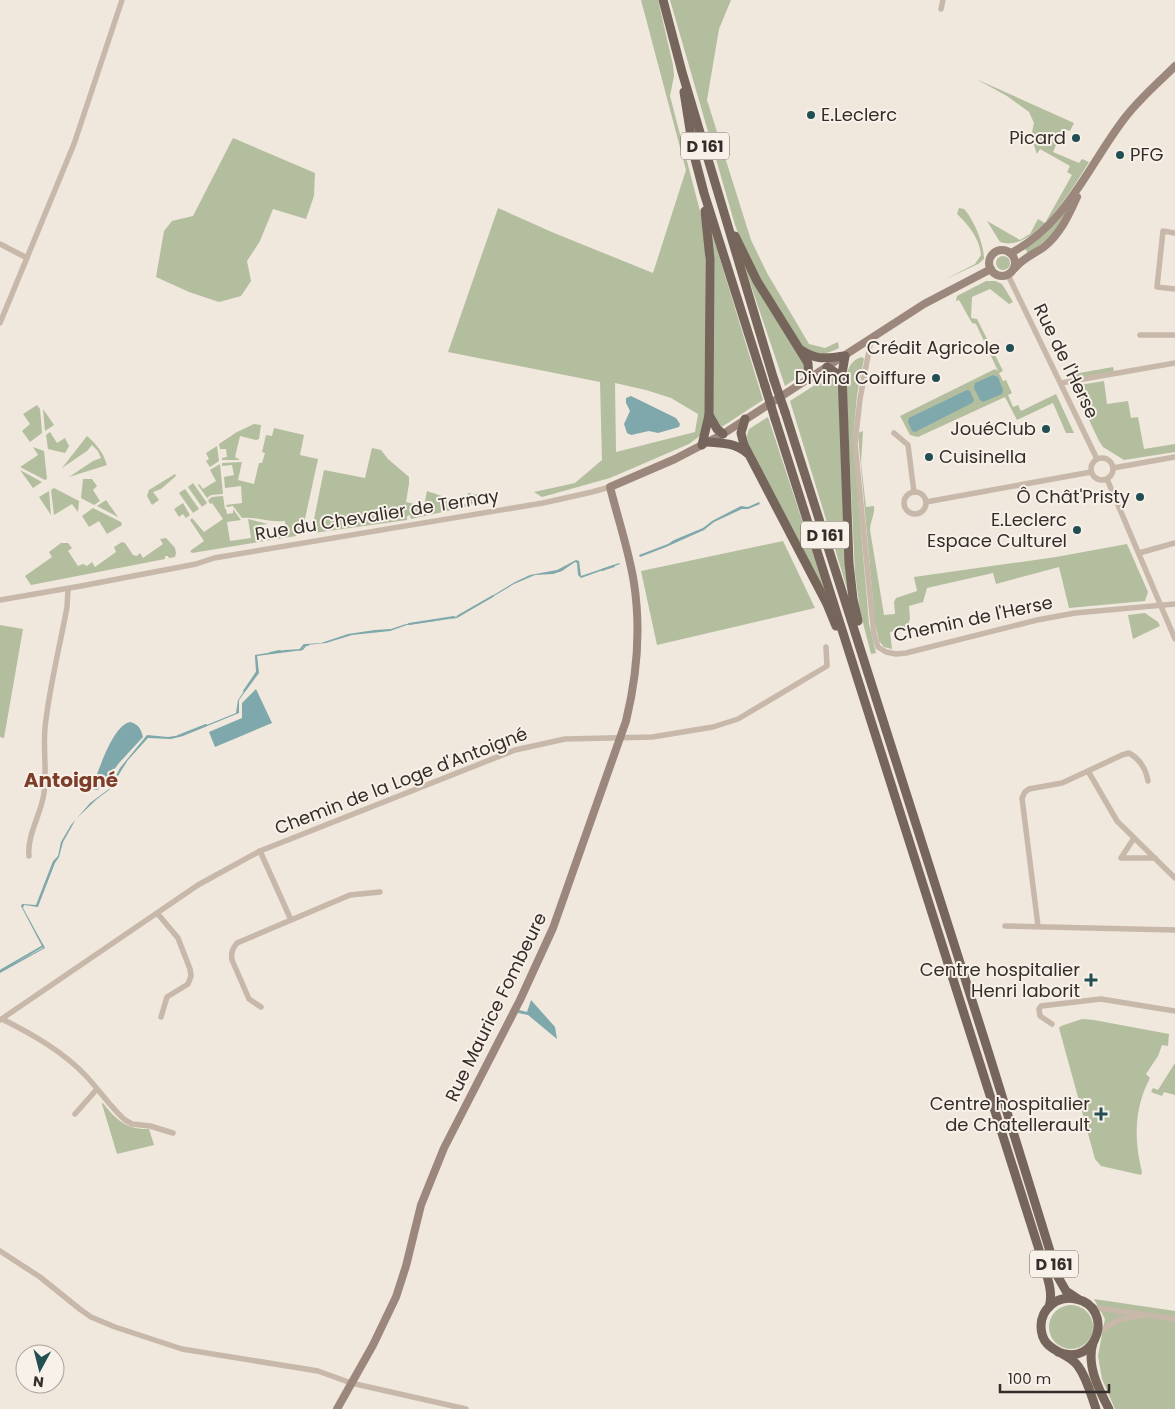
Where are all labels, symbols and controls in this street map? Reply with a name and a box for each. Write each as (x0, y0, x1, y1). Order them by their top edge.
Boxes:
place label: E.Leclerc (821, 102, 897, 127)
marker: E.Leclerc (805, 109, 817, 121)
place label: Picard (1009, 125, 1066, 150)
road number: D 161 (681, 132, 729, 160)
marker: Picard (1070, 132, 1082, 144)
place label: PFG (1130, 142, 1164, 167)
marker: PFG (1114, 149, 1126, 161)
street label: Rue de l'Herse (1028, 299, 1105, 422)
place label: Crédit Agricole (867, 335, 1000, 360)
marker: Crédit Agricole (1004, 342, 1016, 354)
place label: Divina Coiffure (795, 365, 926, 390)
marker: Divina Coiffure (930, 372, 942, 384)
place label: JouéClub (950, 416, 1036, 441)
marker: JouéClub (1040, 423, 1052, 435)
place label: Cuisinella (939, 444, 1026, 469)
marker: Cuisinella (923, 451, 935, 463)
street label: Rue du Chevalier de Ternay (253, 483, 501, 546)
place label: Ô Chât'Pristy (1016, 484, 1130, 509)
marker: Ô Chât'Pristy (1134, 491, 1146, 503)
place label: E.Leclerc Espace Culturel (927, 507, 1067, 553)
road number: D 161 (801, 522, 849, 548)
marker: E.Leclerc Espace Culturel (1071, 524, 1083, 536)
street label: Chemin de l'Herse (891, 589, 1055, 648)
street label: Chemin de la Loge d'Antoigné (271, 721, 531, 840)
district label: Antoigné (24, 766, 118, 794)
street label: Rue Maurice Fombeure (439, 908, 552, 1106)
place label: Centre hospitalier Henri laborit (920, 957, 1080, 1003)
marker: Centre hospitalier Henri laborit (1084, 973, 1098, 987)
place label: Centre hospitalier de Chatellerault (930, 1091, 1090, 1137)
marker: Centre hospitalier de Chatellerault (1094, 1107, 1108, 1121)
road number: D 161 (1030, 1250, 1078, 1278)
north arrow (15, 1344, 65, 1394)
scale bar (1000, 1362, 1109, 1394)
text: 100 m (1008, 1368, 1051, 1389)
text: N (32, 1371, 45, 1392)

